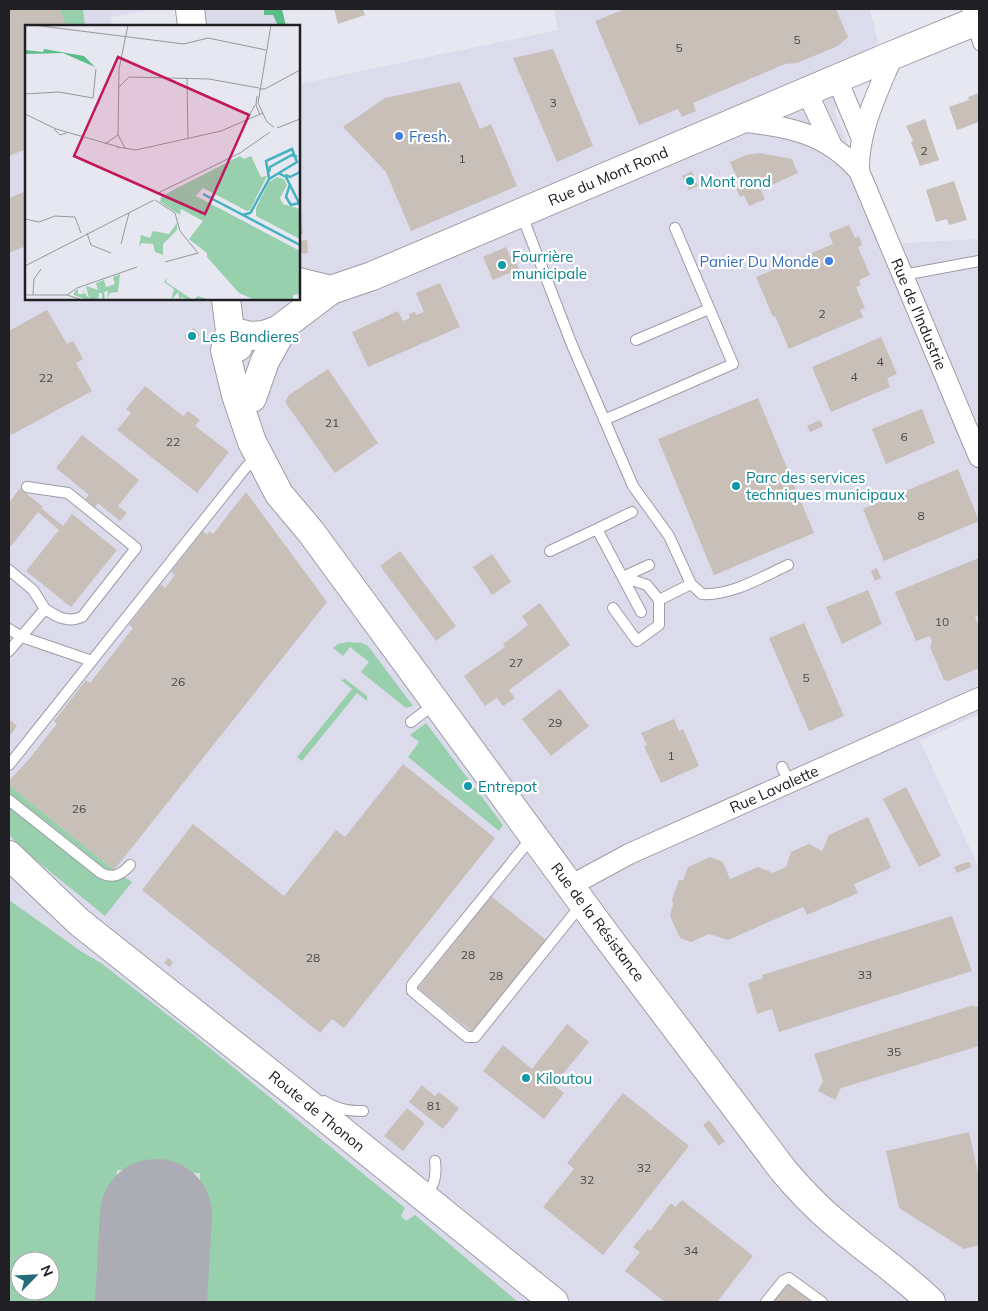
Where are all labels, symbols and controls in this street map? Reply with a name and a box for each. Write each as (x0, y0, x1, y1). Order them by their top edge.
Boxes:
inset map (25, 25, 300, 300)
house number: 5 (793, 32, 801, 47)
house number: 5 (675, 40, 683, 55)
house number: 3 (549, 95, 557, 110)
place label: Fresh. (409, 127, 450, 146)
marker: Fresh. (393, 130, 405, 142)
street label: Rue du Mont Rond (545, 142, 671, 210)
house number: 2 (920, 143, 928, 158)
house number: 1 (458, 151, 466, 166)
place label: Mont rond (700, 172, 771, 191)
marker: Mont rond (684, 175, 696, 187)
place label: Fourrière municipale (512, 247, 587, 283)
place label: Panier Du Monde (700, 252, 819, 271)
marker: Panier Du Monde (823, 255, 835, 267)
street label: Rue de l'Industrie (887, 255, 951, 373)
marker: Fourrière municipale (496, 259, 508, 271)
house number: 2 (818, 306, 826, 321)
place label: Les Bandieres (202, 327, 299, 346)
marker: Les Bandieres (186, 330, 198, 342)
house number: 4 (876, 354, 884, 369)
house number: 4 (850, 369, 858, 384)
house number: 22 (39, 370, 53, 385)
house number: 21 (325, 415, 339, 430)
house number: 6 (900, 429, 908, 444)
house number: 22 (166, 434, 180, 449)
place label: Parc des services techniques municipaux (746, 468, 905, 504)
marker: Parc des services techniques municipaux (730, 480, 742, 492)
house number: 8 (917, 508, 925, 523)
house number: 10 (935, 614, 949, 629)
house number: 27 (509, 655, 523, 670)
house number: 5 (802, 670, 810, 685)
house number: 26 (171, 674, 185, 689)
house number: 29 (548, 715, 562, 730)
house number: 1 (667, 748, 675, 763)
street label: Rue Lavalette (727, 761, 821, 817)
place label: Entrepot (478, 777, 537, 796)
marker: Entrepot (462, 780, 474, 792)
house number: 26 (72, 801, 86, 816)
street label: Rue de la Résistance (547, 859, 649, 985)
house number: 28 (461, 947, 475, 962)
house number: 28 (306, 950, 320, 965)
house number: 33 (858, 967, 872, 982)
house number: 28 (489, 968, 503, 983)
house number: 35 (887, 1044, 901, 1059)
street label: Route de Thonon (265, 1066, 369, 1156)
place label: Kiloutou (536, 1069, 592, 1088)
marker: Kiloutou (520, 1072, 532, 1084)
house number: 81 (427, 1098, 441, 1113)
house number: 32 (637, 1160, 651, 1175)
house number: 32 (580, 1172, 594, 1187)
house number: 34 (684, 1243, 698, 1258)
north arrow (10, 1251, 60, 1301)
text: N (37, 1262, 57, 1279)

